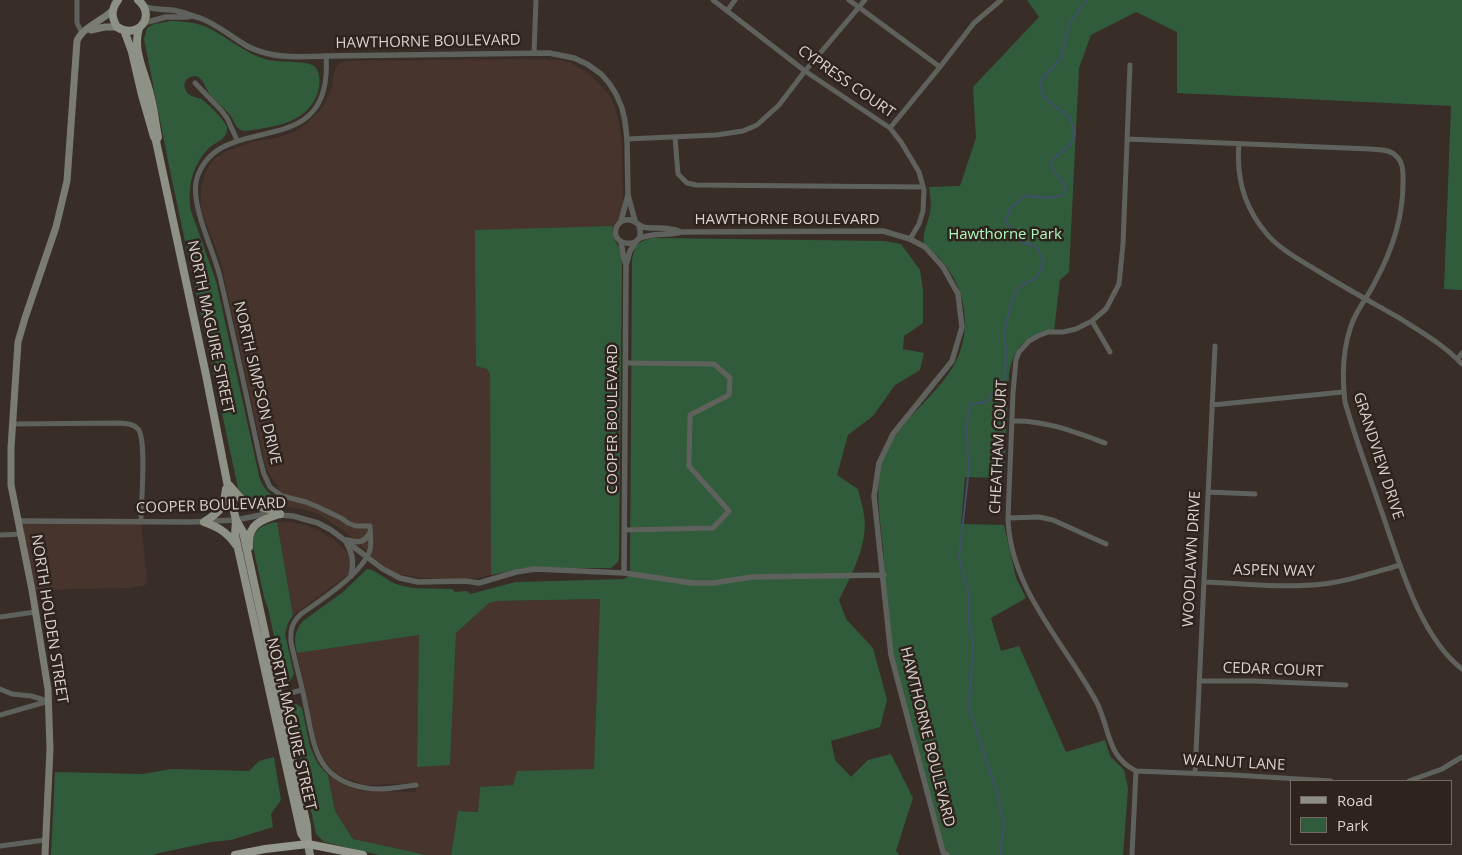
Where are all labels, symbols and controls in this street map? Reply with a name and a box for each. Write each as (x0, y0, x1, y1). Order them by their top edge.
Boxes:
street label: HAWTHORNE BOULEVARD (335, 31, 521, 53)
street label: CYPRESS COURT (794, 42, 898, 122)
street label: HAWTHORNE BOULEVARD (694, 211, 880, 229)
park label: Hawthorne Park (948, 226, 1062, 244)
street label: NORTH MAGUIRE STREET (183, 239, 237, 415)
street label: NORTH SIMPSON DRIVE (229, 300, 285, 466)
street label: COOPER BOULEVARD (604, 344, 622, 494)
street label: CHEATHAM COURT (987, 380, 1011, 514)
street label: GRANDVIEW DRIVE (1349, 390, 1407, 522)
street label: WOODLAWN DRIVE (1179, 491, 1205, 627)
street label: COOPER BOULEVARD (136, 494, 286, 518)
street label: NORTH HOLDEN STREET (27, 533, 71, 705)
street label: ASPEN WAY (1233, 561, 1315, 581)
street label: NORTH MAGUIRE STREET (262, 636, 320, 812)
street label: HAWTHORNE BOULEVARD (896, 645, 958, 829)
street label: CEDAR COURT (1222, 659, 1324, 681)
street label: WALNUT LANE (1182, 751, 1286, 775)
legend (1290, 780, 1452, 845)
text: Road (1337, 790, 1373, 810)
text: Park (1337, 815, 1368, 835)

